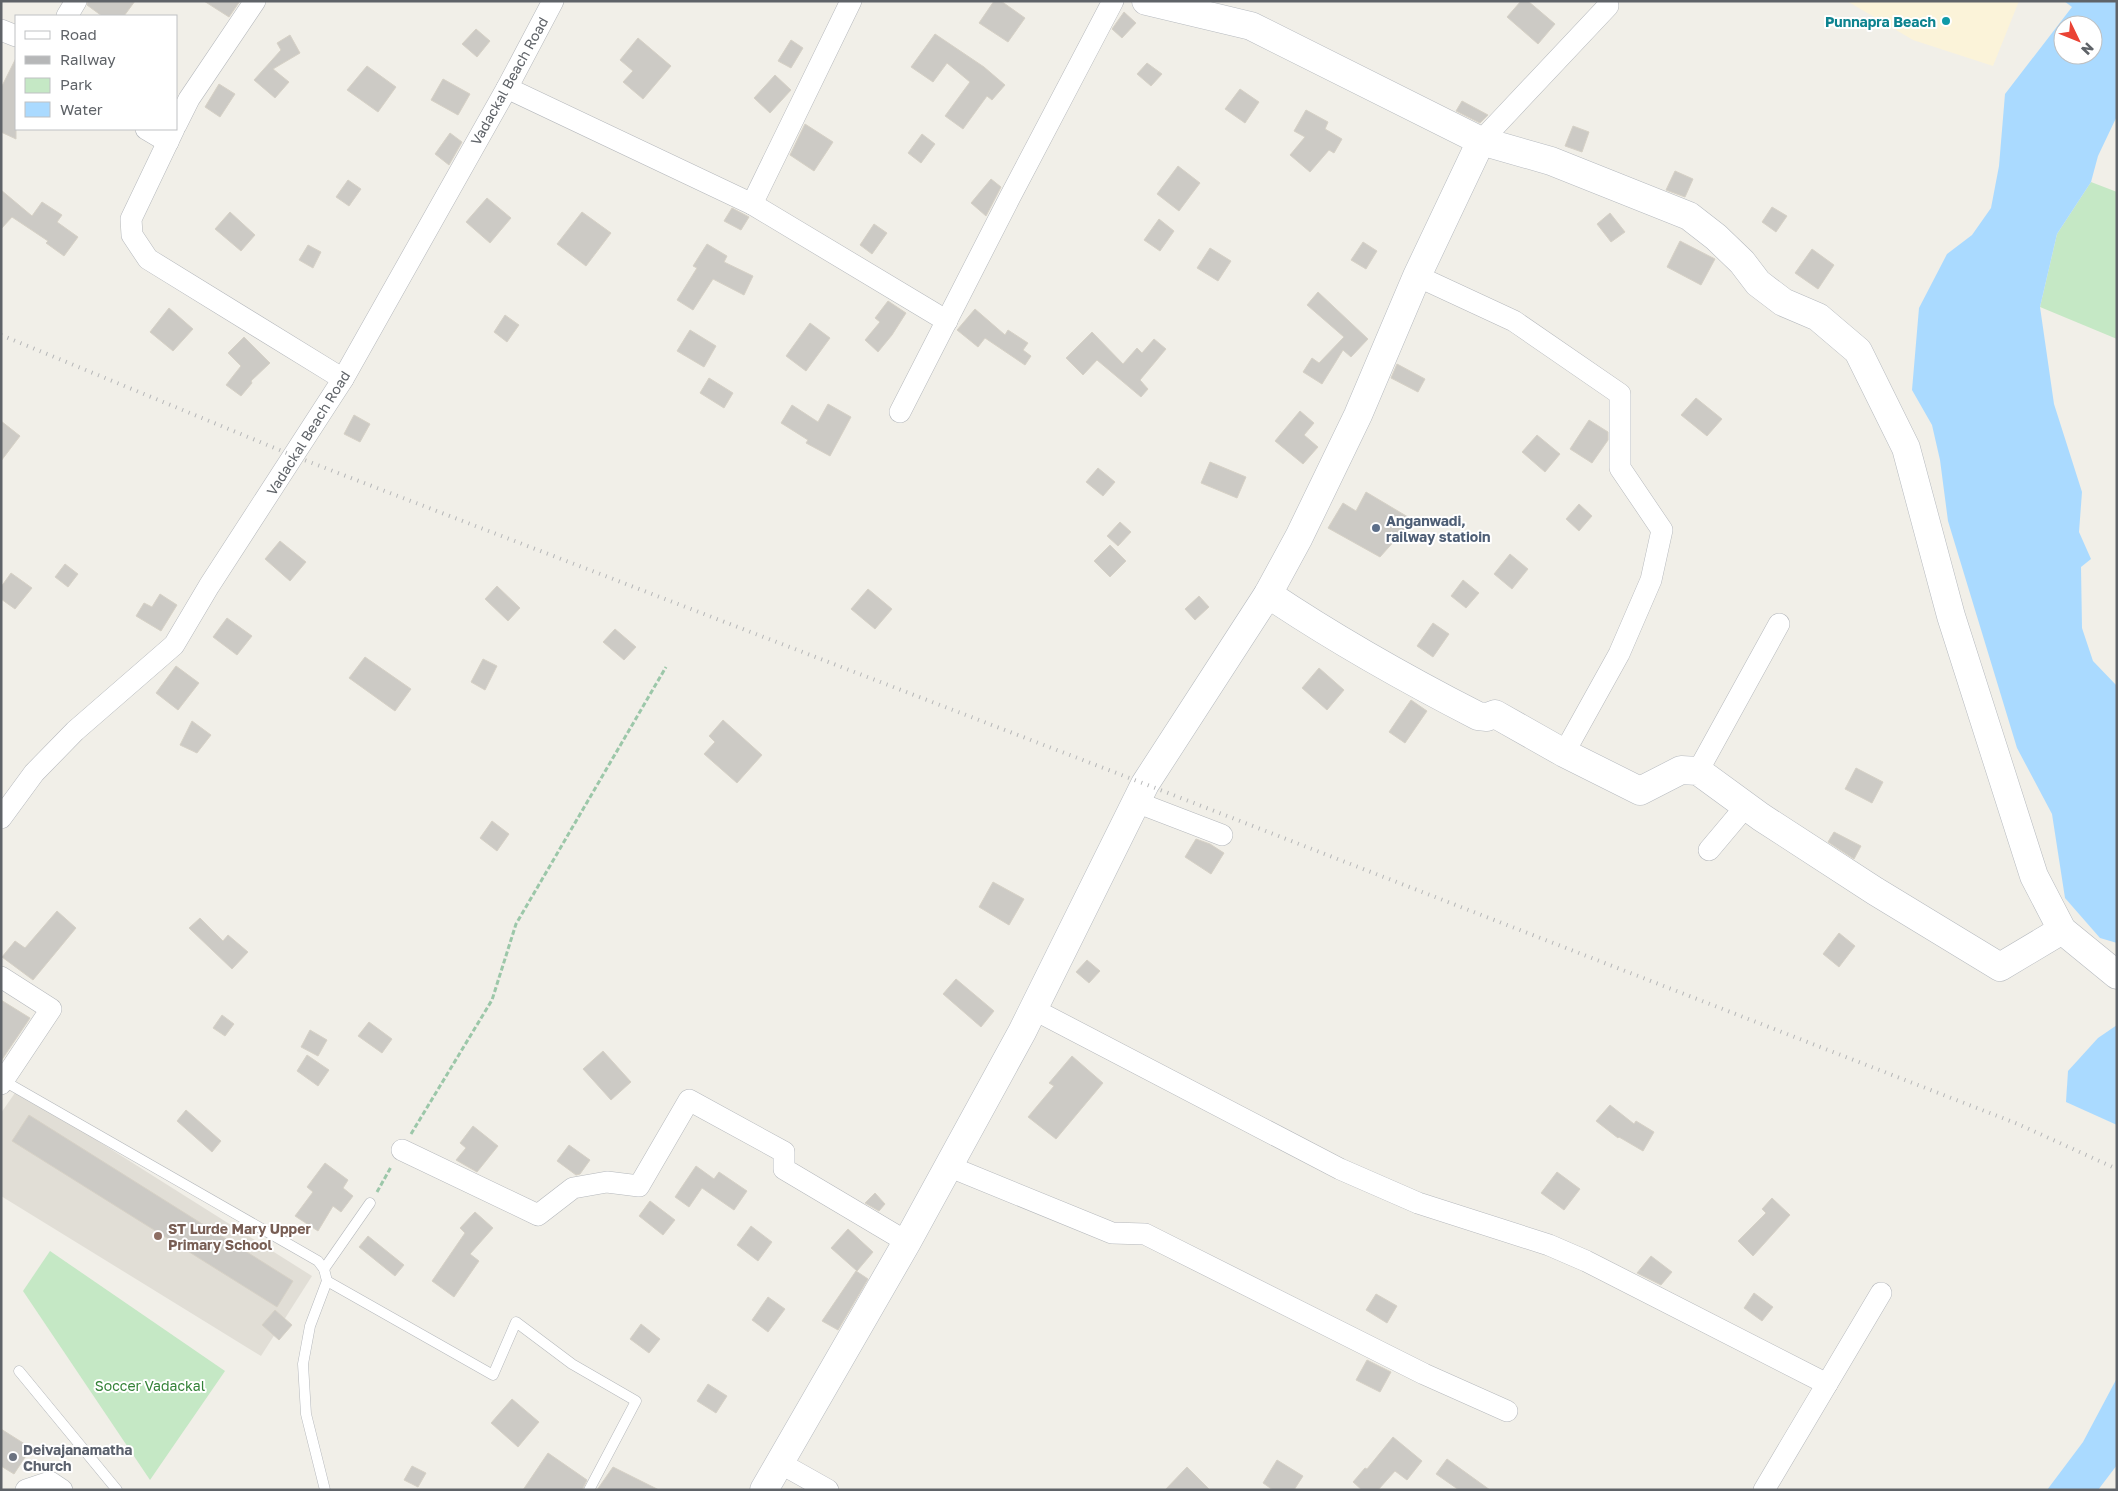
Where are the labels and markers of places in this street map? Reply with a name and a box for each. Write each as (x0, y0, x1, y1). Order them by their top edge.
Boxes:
place label: Punnapra Beach (1825, 13, 1936, 30)
marker: Punnapra Beach (1940, 15, 1952, 27)
place label: Anganwadi, railway statioin (1386, 512, 1490, 545)
marker: Anganwadi, railway statioin (1370, 522, 1382, 534)
place label: ST Lurde Mary Upper Primary School (168, 1220, 311, 1253)
marker: ST Lurde Mary Upper Primary School (152, 1230, 164, 1242)
place label: Deivajanamatha Church (23, 1441, 132, 1474)
marker: Deivajanamatha Church (7, 1451, 19, 1463)

